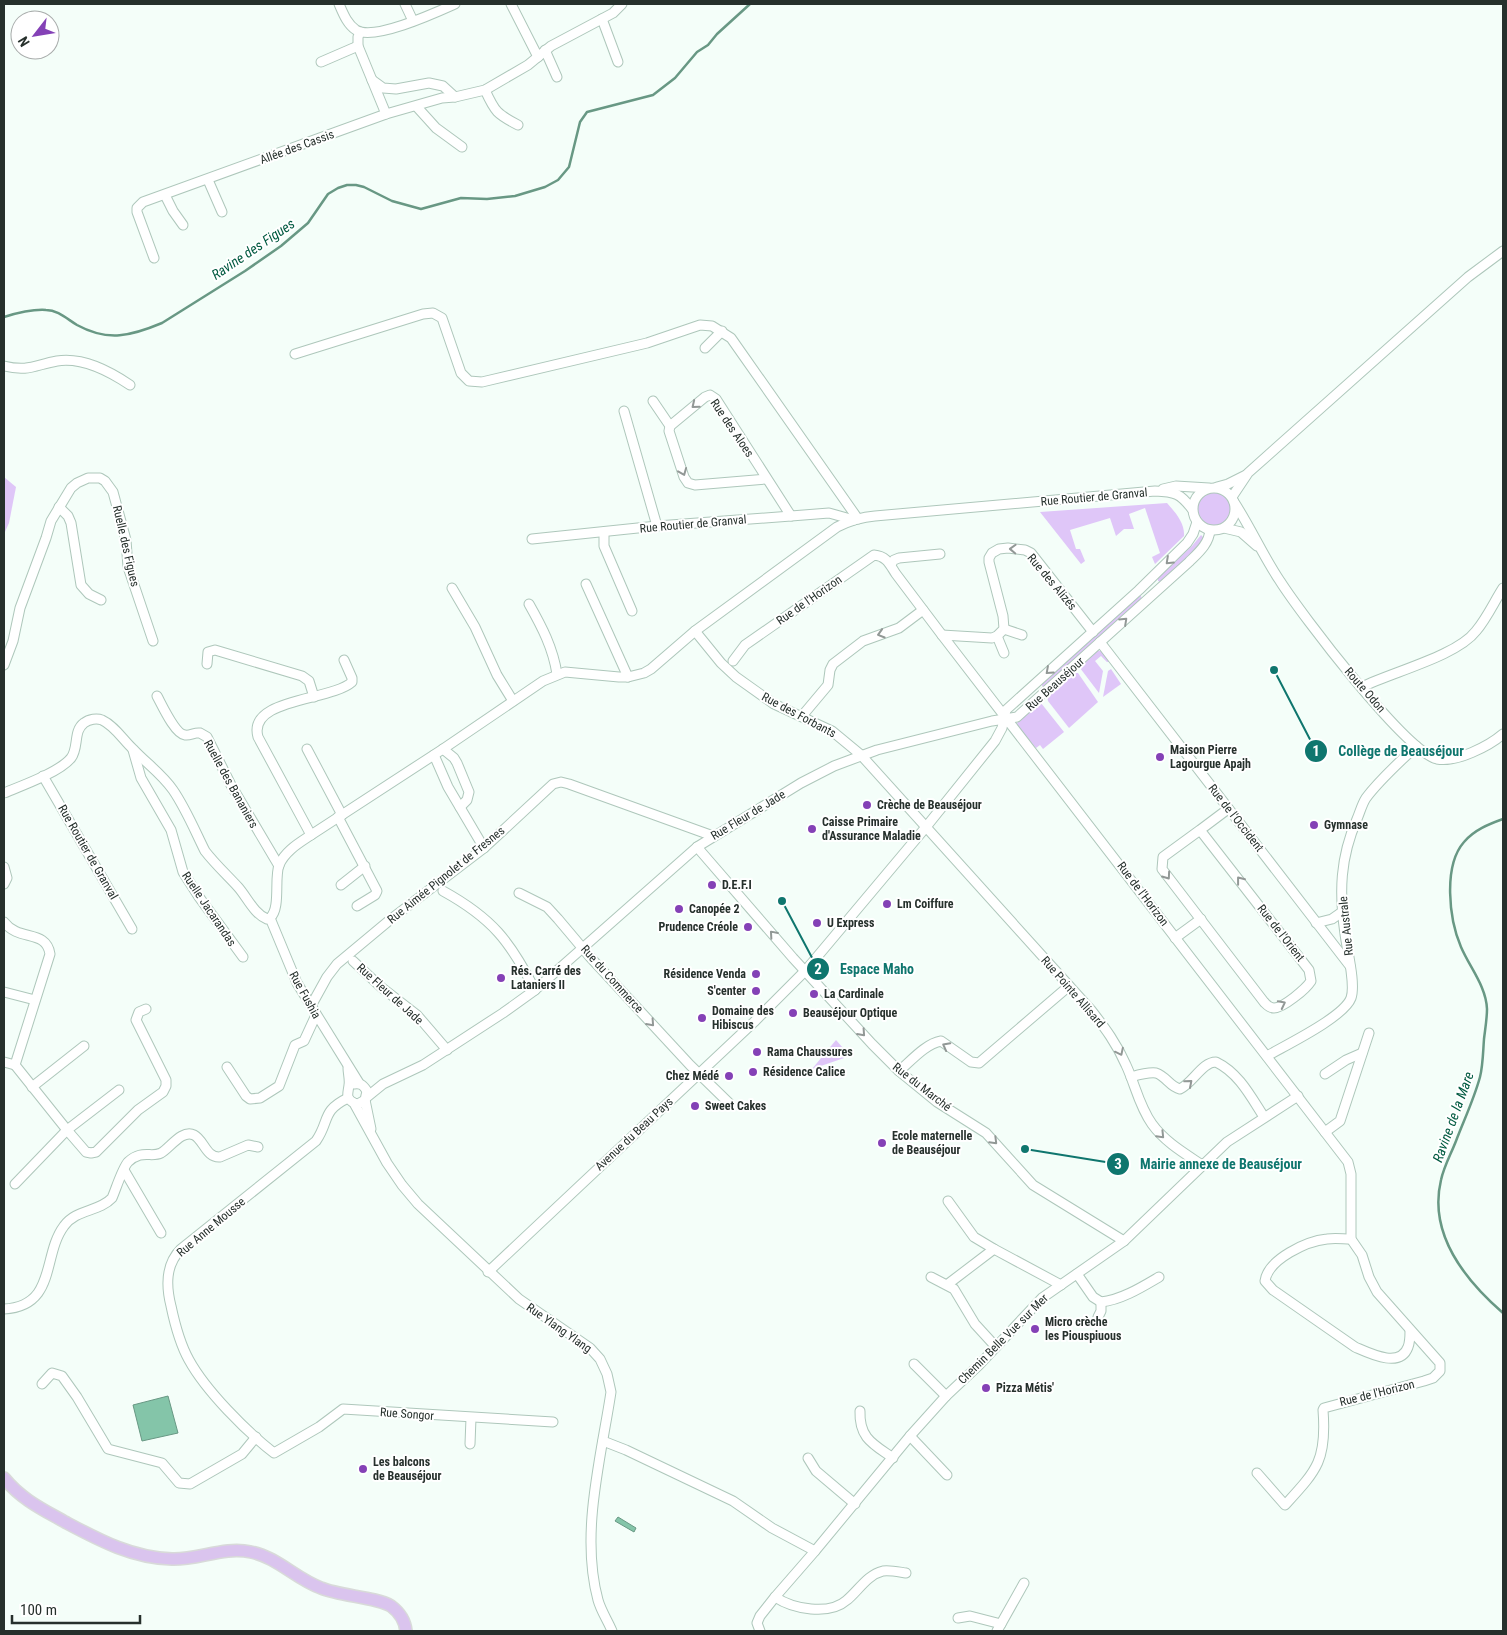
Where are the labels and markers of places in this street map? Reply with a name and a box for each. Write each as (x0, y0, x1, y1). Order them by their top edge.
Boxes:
callout: Collège de Beauséjour (1303, 736, 1474, 765)
place label: Maison Pierre Lagourgue Apajh (1170, 743, 1251, 771)
marker: Maison Pierre Lagourgue Apajh (1154, 751, 1166, 763)
place label: Crèche de Beauséjour (877, 798, 982, 812)
marker: Crèche de Beauséjour (861, 799, 873, 811)
place label: Caisse Primaire d'Assurance Maladie (822, 815, 921, 843)
place label: Gymnase (1324, 818, 1368, 832)
marker: Gymnase (1308, 819, 1320, 831)
marker: Caisse Primaire d'Assurance Maladie (806, 823, 818, 835)
place label: D.E.F.I (722, 878, 752, 892)
marker: D.E.F.I (706, 879, 718, 891)
place label: Lm Coiffure (897, 897, 954, 911)
marker: Lm Coiffure (881, 898, 893, 910)
place label: Canopée 2 (689, 902, 740, 916)
marker: Canopée 2 (673, 903, 685, 915)
place label: U Express (827, 916, 875, 930)
marker: U Express (811, 917, 823, 929)
place label: Prudence Créole (659, 920, 738, 934)
marker: Prudence Créole (742, 921, 754, 933)
callout: Espace Maho (805, 955, 924, 984)
place label: Rés. Carré des Lataniers II (511, 964, 582, 992)
place label: Résidence Venda (664, 967, 746, 981)
marker: Résidence Venda (750, 968, 762, 980)
marker: Rés. Carré des Lataniers II (495, 972, 507, 984)
place label: S'center (707, 984, 746, 998)
marker: S'center (750, 985, 762, 997)
place label: La Cardinale (824, 987, 884, 1001)
marker: La Cardinale (808, 988, 820, 1000)
place label: Domaine des Hibiscus (712, 1004, 774, 1032)
place label: Beauséjour Optique (803, 1006, 898, 1020)
marker: Beauséjour Optique (787, 1007, 799, 1019)
marker: Domaine des Hibiscus (696, 1012, 708, 1024)
place label: Rama Chaussures (767, 1045, 853, 1059)
marker: Rama Chaussures (751, 1046, 763, 1058)
place label: Résidence Calice (763, 1065, 846, 1079)
marker: Résidence Calice (747, 1066, 759, 1078)
place label: Chez Médé (666, 1069, 719, 1083)
marker: Chez Médé (723, 1070, 735, 1082)
place label: Sweet Cakes (705, 1099, 767, 1113)
marker: Sweet Cakes (689, 1100, 701, 1112)
place label: Ecole maternelle de Beauséjour (892, 1129, 972, 1157)
marker: Ecole maternelle de Beauséjour (876, 1137, 888, 1149)
callout: Mairie annexe de Beauséjour (1105, 1149, 1312, 1178)
place label: Micro crèche les Piouspiuous (1045, 1315, 1122, 1343)
marker: Micro crèche les Piouspiuous (1029, 1323, 1041, 1335)
place label: Pizza Métis' (996, 1381, 1054, 1395)
marker: Pizza Métis' (980, 1382, 992, 1394)
place label: Les balcons de Beauséjour (373, 1455, 441, 1483)
marker: Les balcons de Beauséjour (357, 1463, 369, 1475)

